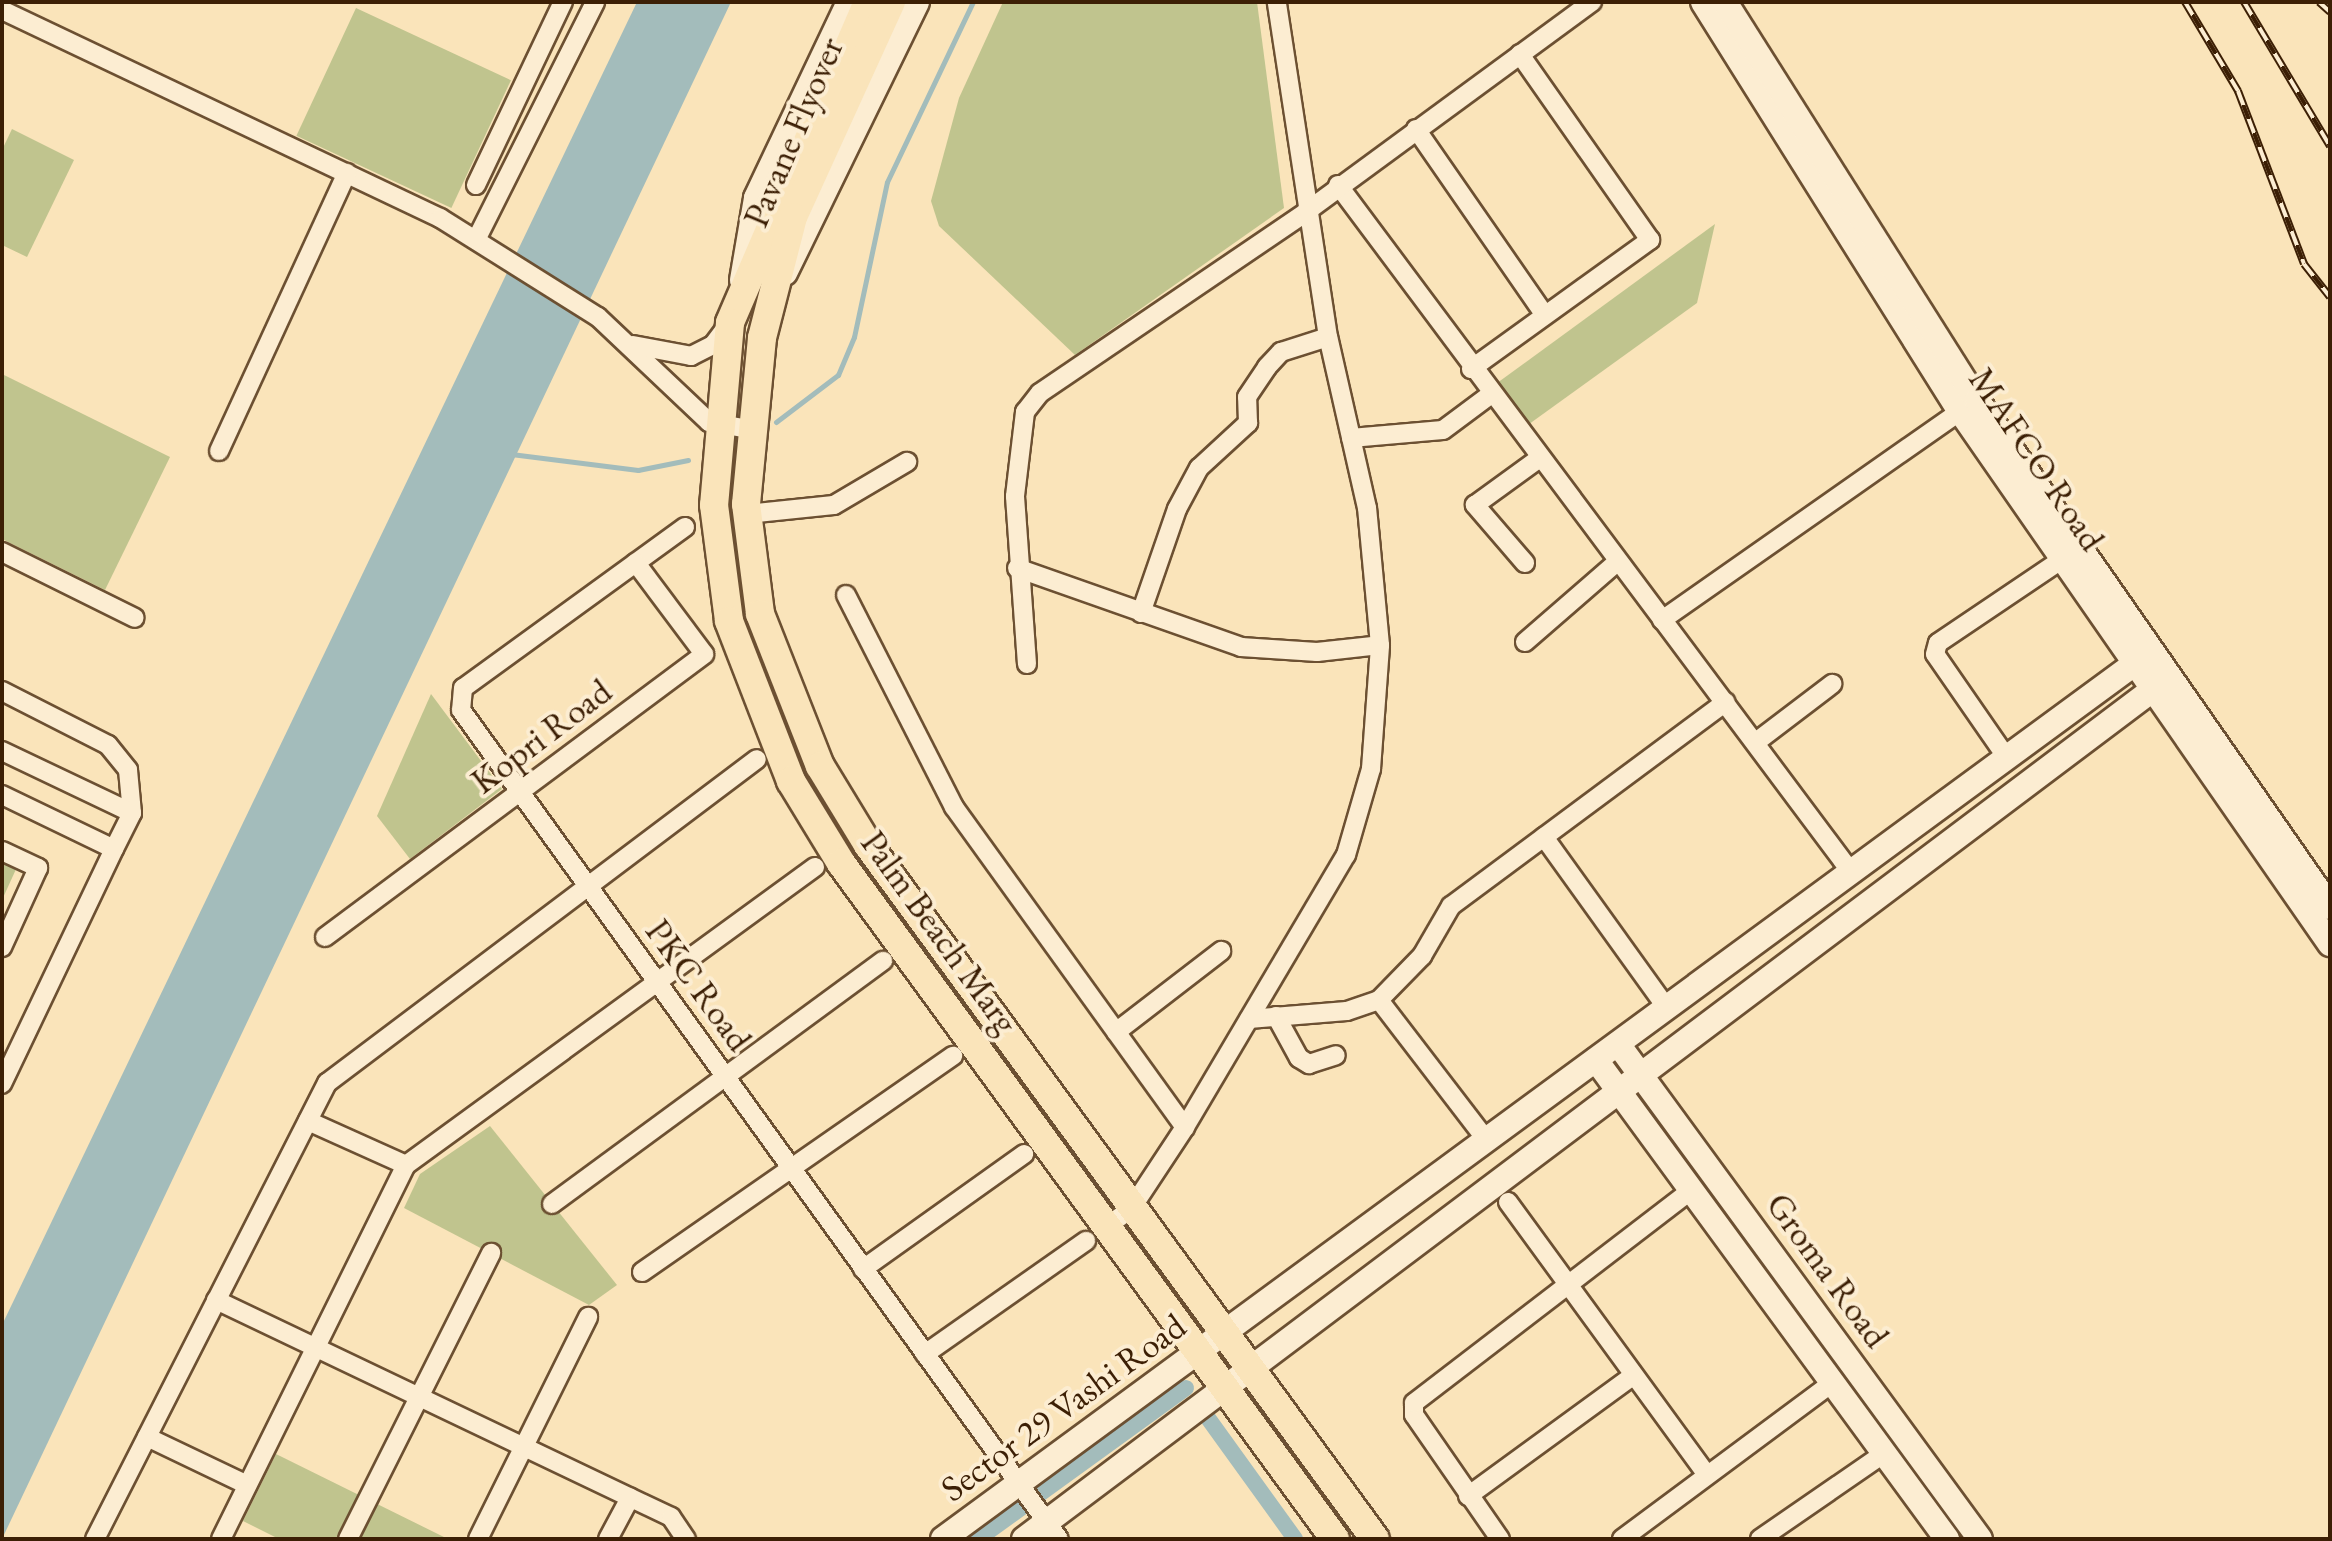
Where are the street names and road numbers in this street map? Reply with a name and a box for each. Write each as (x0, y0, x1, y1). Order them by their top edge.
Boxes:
street label: Pavane Flyover (734, 31, 852, 233)
street label: MAFCO Road (1960, 359, 2114, 559)
street label: Kopri Road (462, 669, 620, 803)
street label: Palm Beach Marg (852, 822, 1028, 1042)
street label: PKC Road (637, 911, 761, 1059)
street label: Groma Road (1757, 1184, 1899, 1356)
street label: Sector 29 Vashi Road (932, 1304, 1194, 1510)

